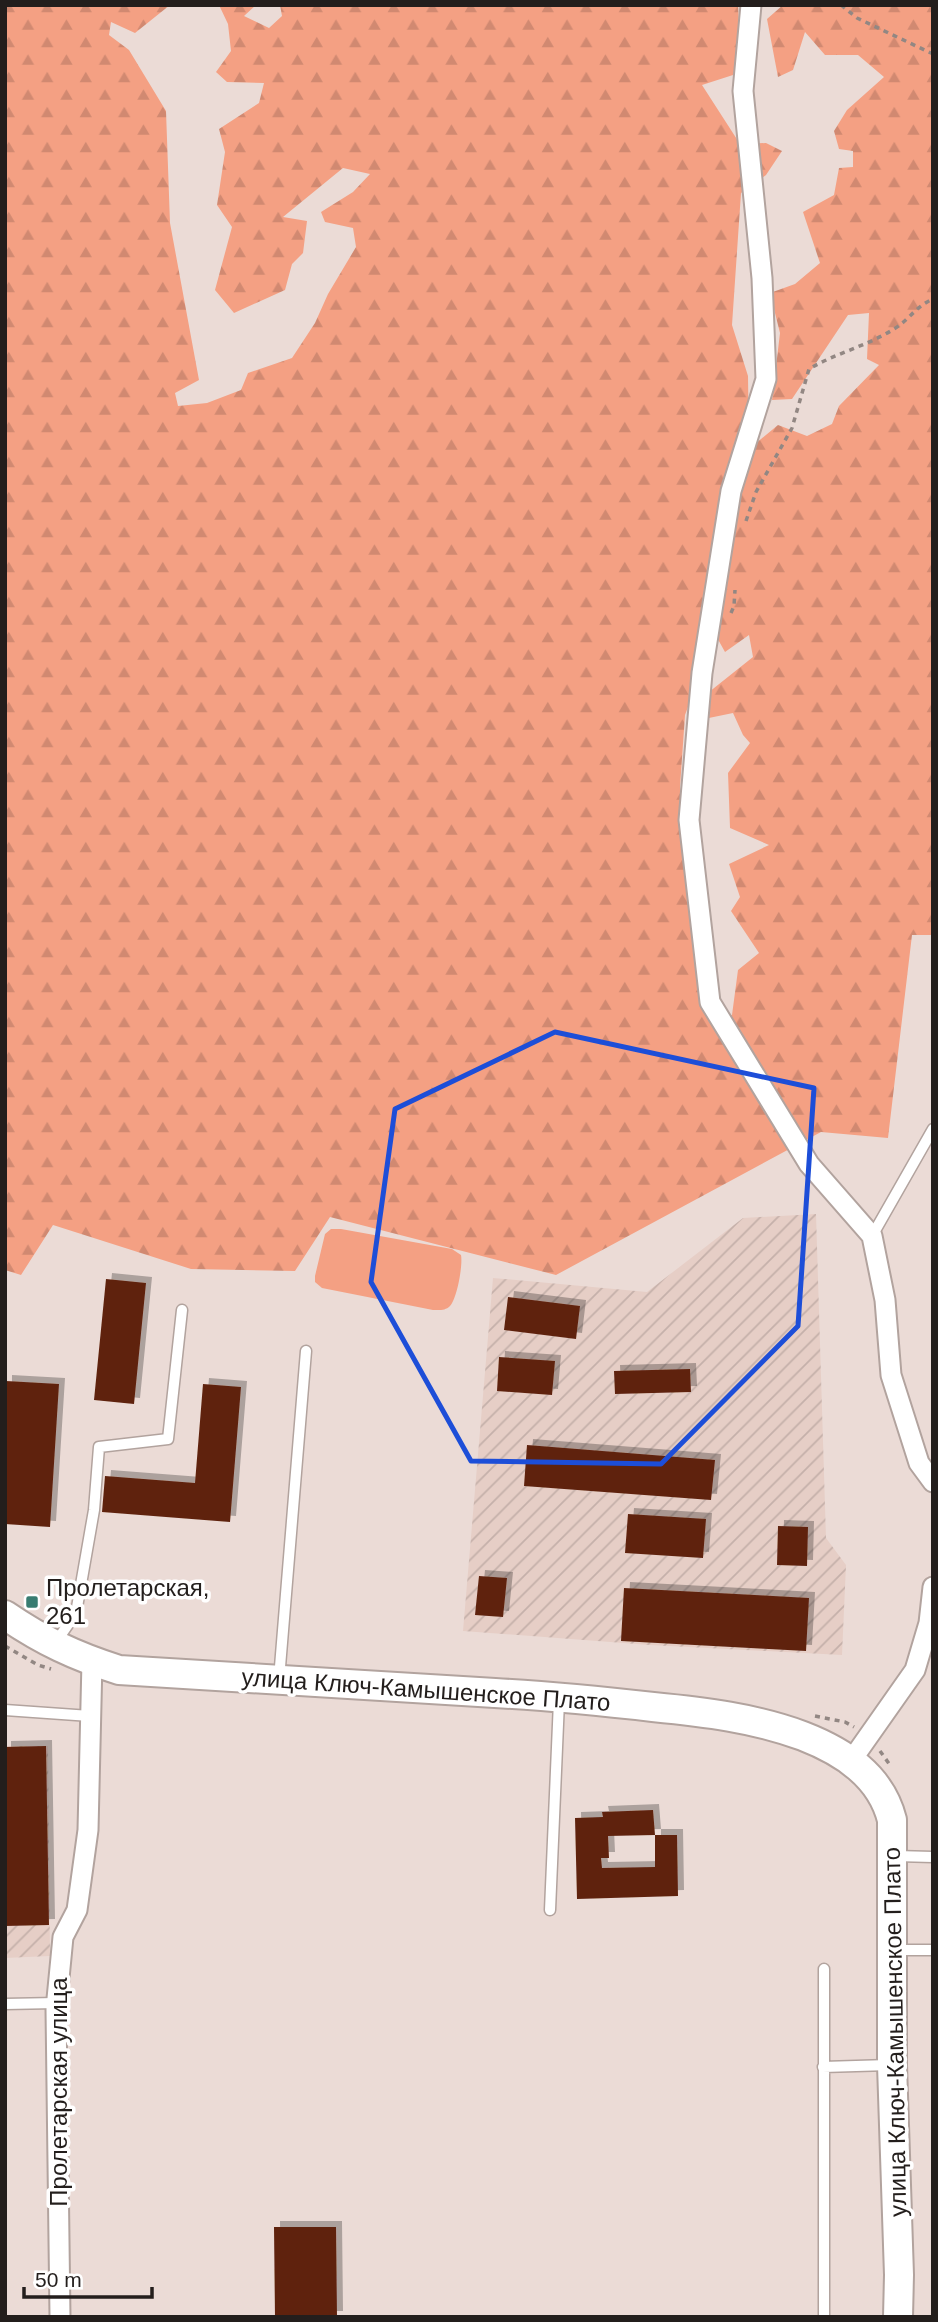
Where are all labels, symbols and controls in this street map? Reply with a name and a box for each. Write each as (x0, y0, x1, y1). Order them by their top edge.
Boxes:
place label: Пролетарская, 261 (46, 1574, 209, 1629)
marker: Пролетарская, 261 (24, 1594, 40, 1610)
street label: улица Ключ-Камышенское Плато (241, 1663, 611, 1716)
street label: улица Ключ-Камышенское Плато (878, 1847, 911, 2217)
street label: Пролетарская улица (45, 1977, 72, 2207)
scale bar (24, 2256, 152, 2300)
text: 50 m (35, 2268, 82, 2291)

